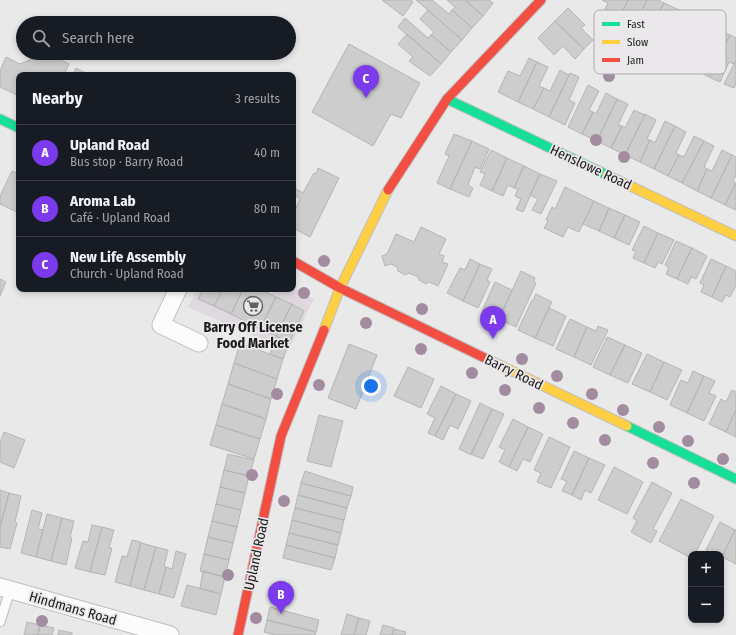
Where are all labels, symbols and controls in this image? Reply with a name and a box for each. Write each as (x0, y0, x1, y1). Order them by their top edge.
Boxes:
legend (594, 10, 726, 74)
search box (16, 16, 296, 60)
text: Fast (627, 18, 645, 31)
icon: search (30, 27, 52, 49)
text: Search here (62, 29, 134, 47)
text: Slow (627, 36, 648, 49)
text: Jam (627, 54, 644, 67)
pin: C (353, 65, 379, 98)
text: Nearby (32, 88, 83, 109)
text: 3 results (235, 91, 280, 106)
text: Upland Road (70, 136, 149, 154)
street label: Henslowe Road (547, 141, 634, 194)
text: A (41, 145, 49, 160)
text: 40 m (254, 145, 280, 160)
text: Bus stop · Barry Road (70, 154, 183, 169)
text: Aroma Lab (70, 192, 136, 210)
text: B (41, 201, 49, 216)
text: 80 m (254, 201, 280, 216)
text: Café · Upland Road (70, 210, 170, 225)
text: New Life Assembly (70, 248, 186, 266)
text: C (42, 257, 48, 272)
text: 90 m (254, 257, 280, 272)
text: Church · Upland Road (70, 266, 184, 281)
supermarket icon: Barry Off License Food Market (242, 295, 264, 317)
pin: A (480, 306, 506, 339)
place label: Barry Off License Food Market (203, 319, 303, 352)
street label: Barry Road (482, 351, 546, 394)
your location (361, 376, 381, 396)
street label: Upland Road (241, 516, 272, 592)
map controls (688, 551, 724, 623)
button: + (688, 551, 724, 587)
pin: B (268, 581, 294, 614)
button: − (688, 587, 724, 623)
street label: Hindmans Road (27, 588, 119, 629)

